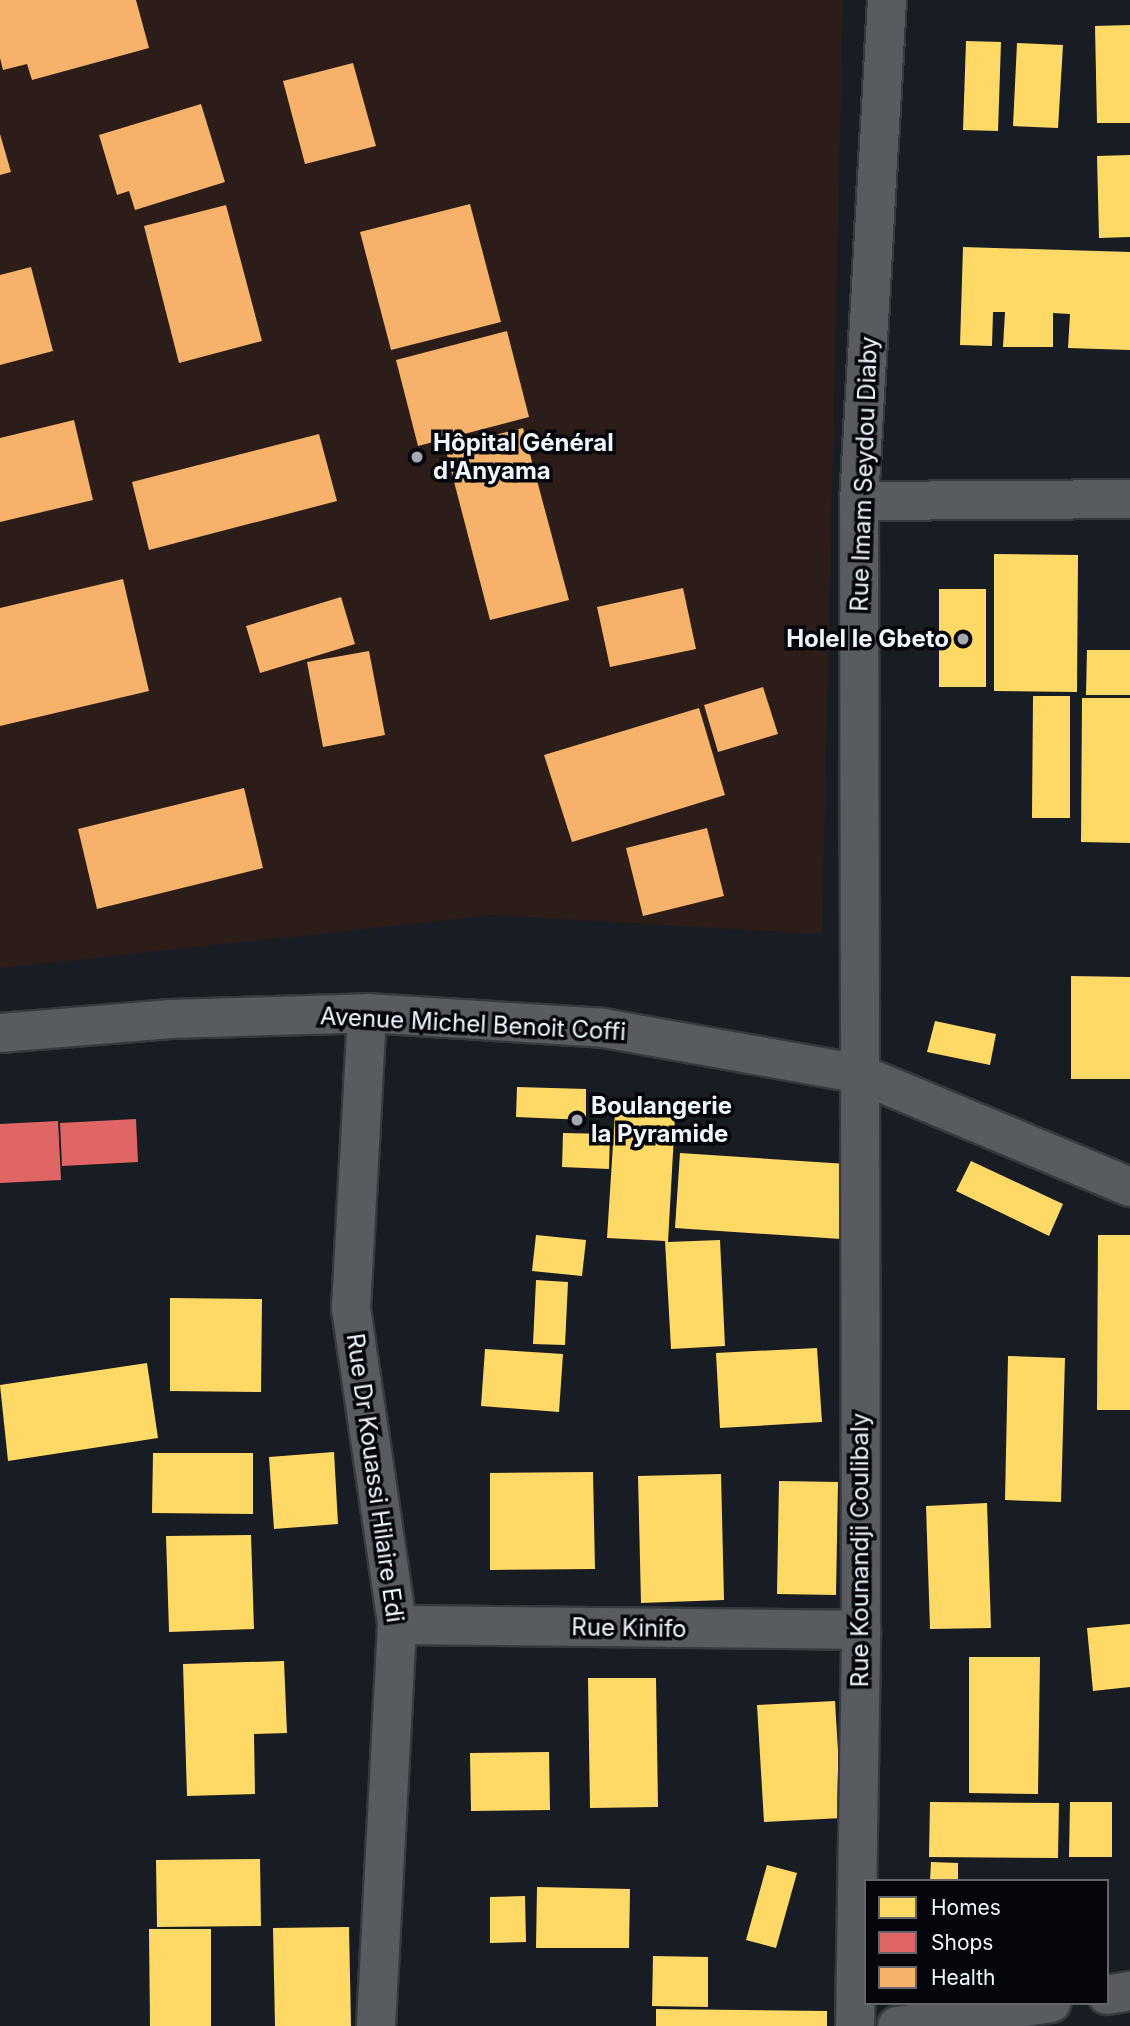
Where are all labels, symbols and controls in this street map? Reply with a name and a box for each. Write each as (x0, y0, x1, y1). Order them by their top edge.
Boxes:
street label: Rue Imam Seydou Diaby (845, 336, 883, 612)
place label: Hôpital Général d'Anyama (433, 429, 614, 485)
marker: Hôpital Général d'Anyama (407, 447, 427, 467)
place label: Holel le Gbeto (786, 625, 949, 653)
marker: Holel le Gbeto (955, 631, 971, 647)
street label: Avenue Michel Benoit Coffi (319, 1002, 627, 1046)
place label: Boulangerie la Pyramide (591, 1092, 732, 1148)
marker: Boulangerie la Pyramide (569, 1112, 585, 1128)
street label: Rue Dr Kouassi Hilaire Edi (340, 1332, 410, 1624)
street label: Rue Kounandji Coulibaly (846, 1413, 874, 1687)
street label: Rue Kinifo (571, 1613, 687, 1643)
legend (864, 1879, 1109, 2005)
text: Homes (931, 1895, 1001, 1920)
text: Shops (931, 1930, 993, 1955)
text: Health (931, 1965, 996, 1990)

